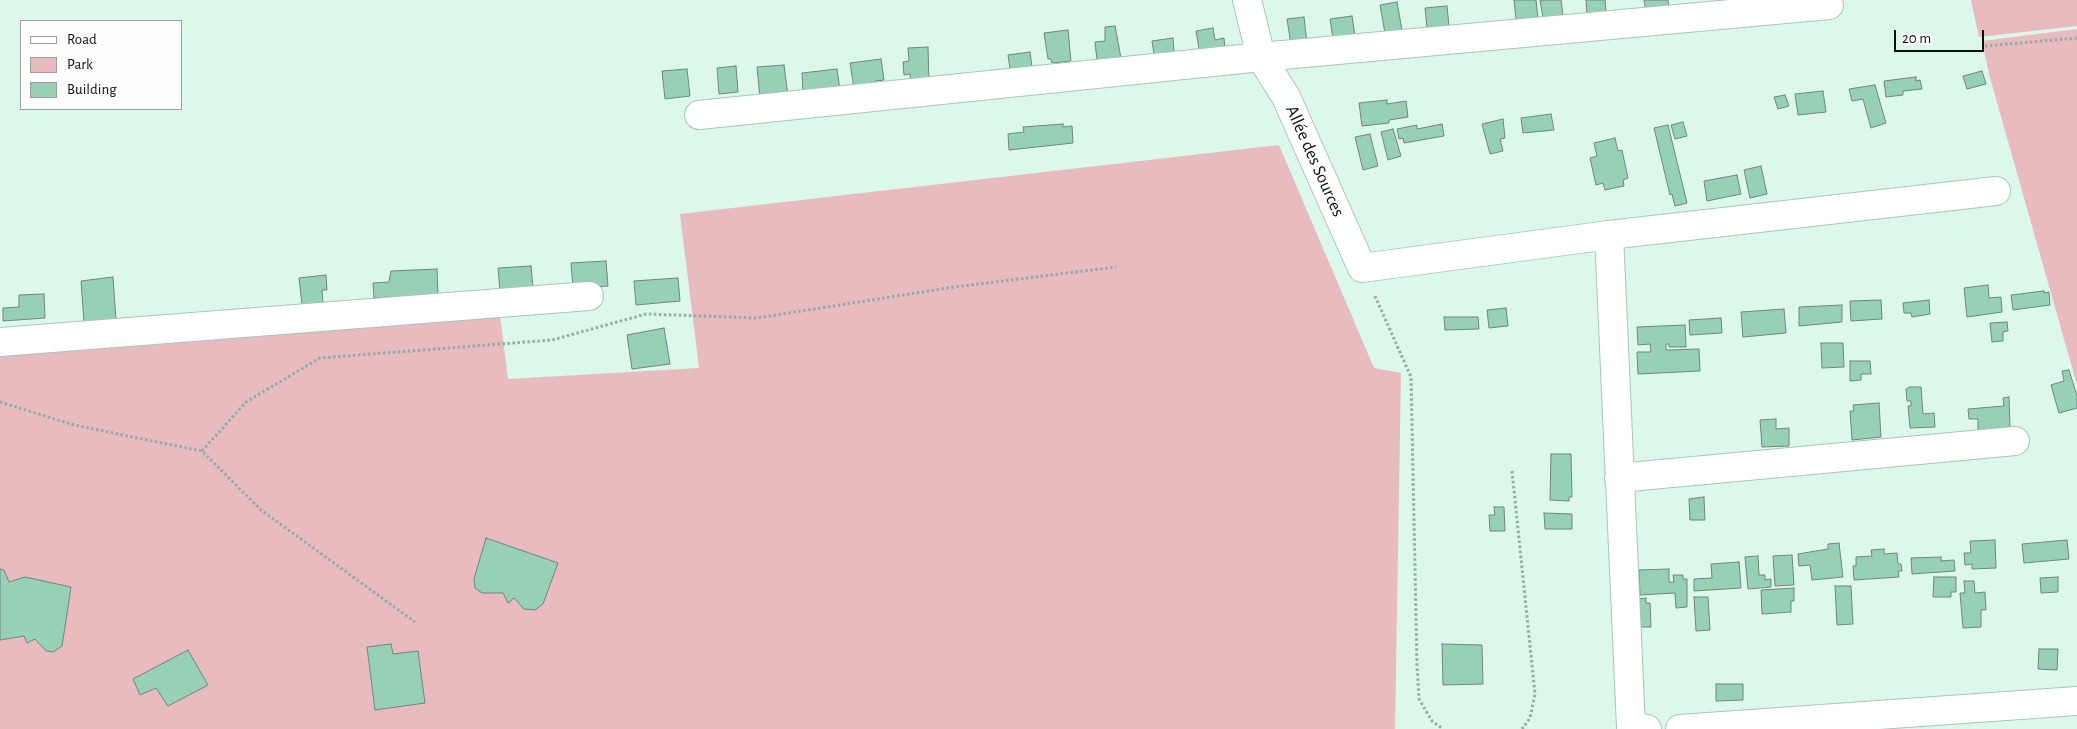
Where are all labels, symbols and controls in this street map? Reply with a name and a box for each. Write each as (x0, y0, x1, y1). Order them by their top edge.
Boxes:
legend (20, 20, 182, 110)
scale bar (1897, 20, 1987, 52)
text: 20 m (1902, 31, 1931, 46)
text: Road (67, 32, 97, 47)
text: Park (67, 57, 93, 72)
text: Building (67, 82, 117, 97)
street label: Allée des Sources (1281, 102, 1349, 220)

